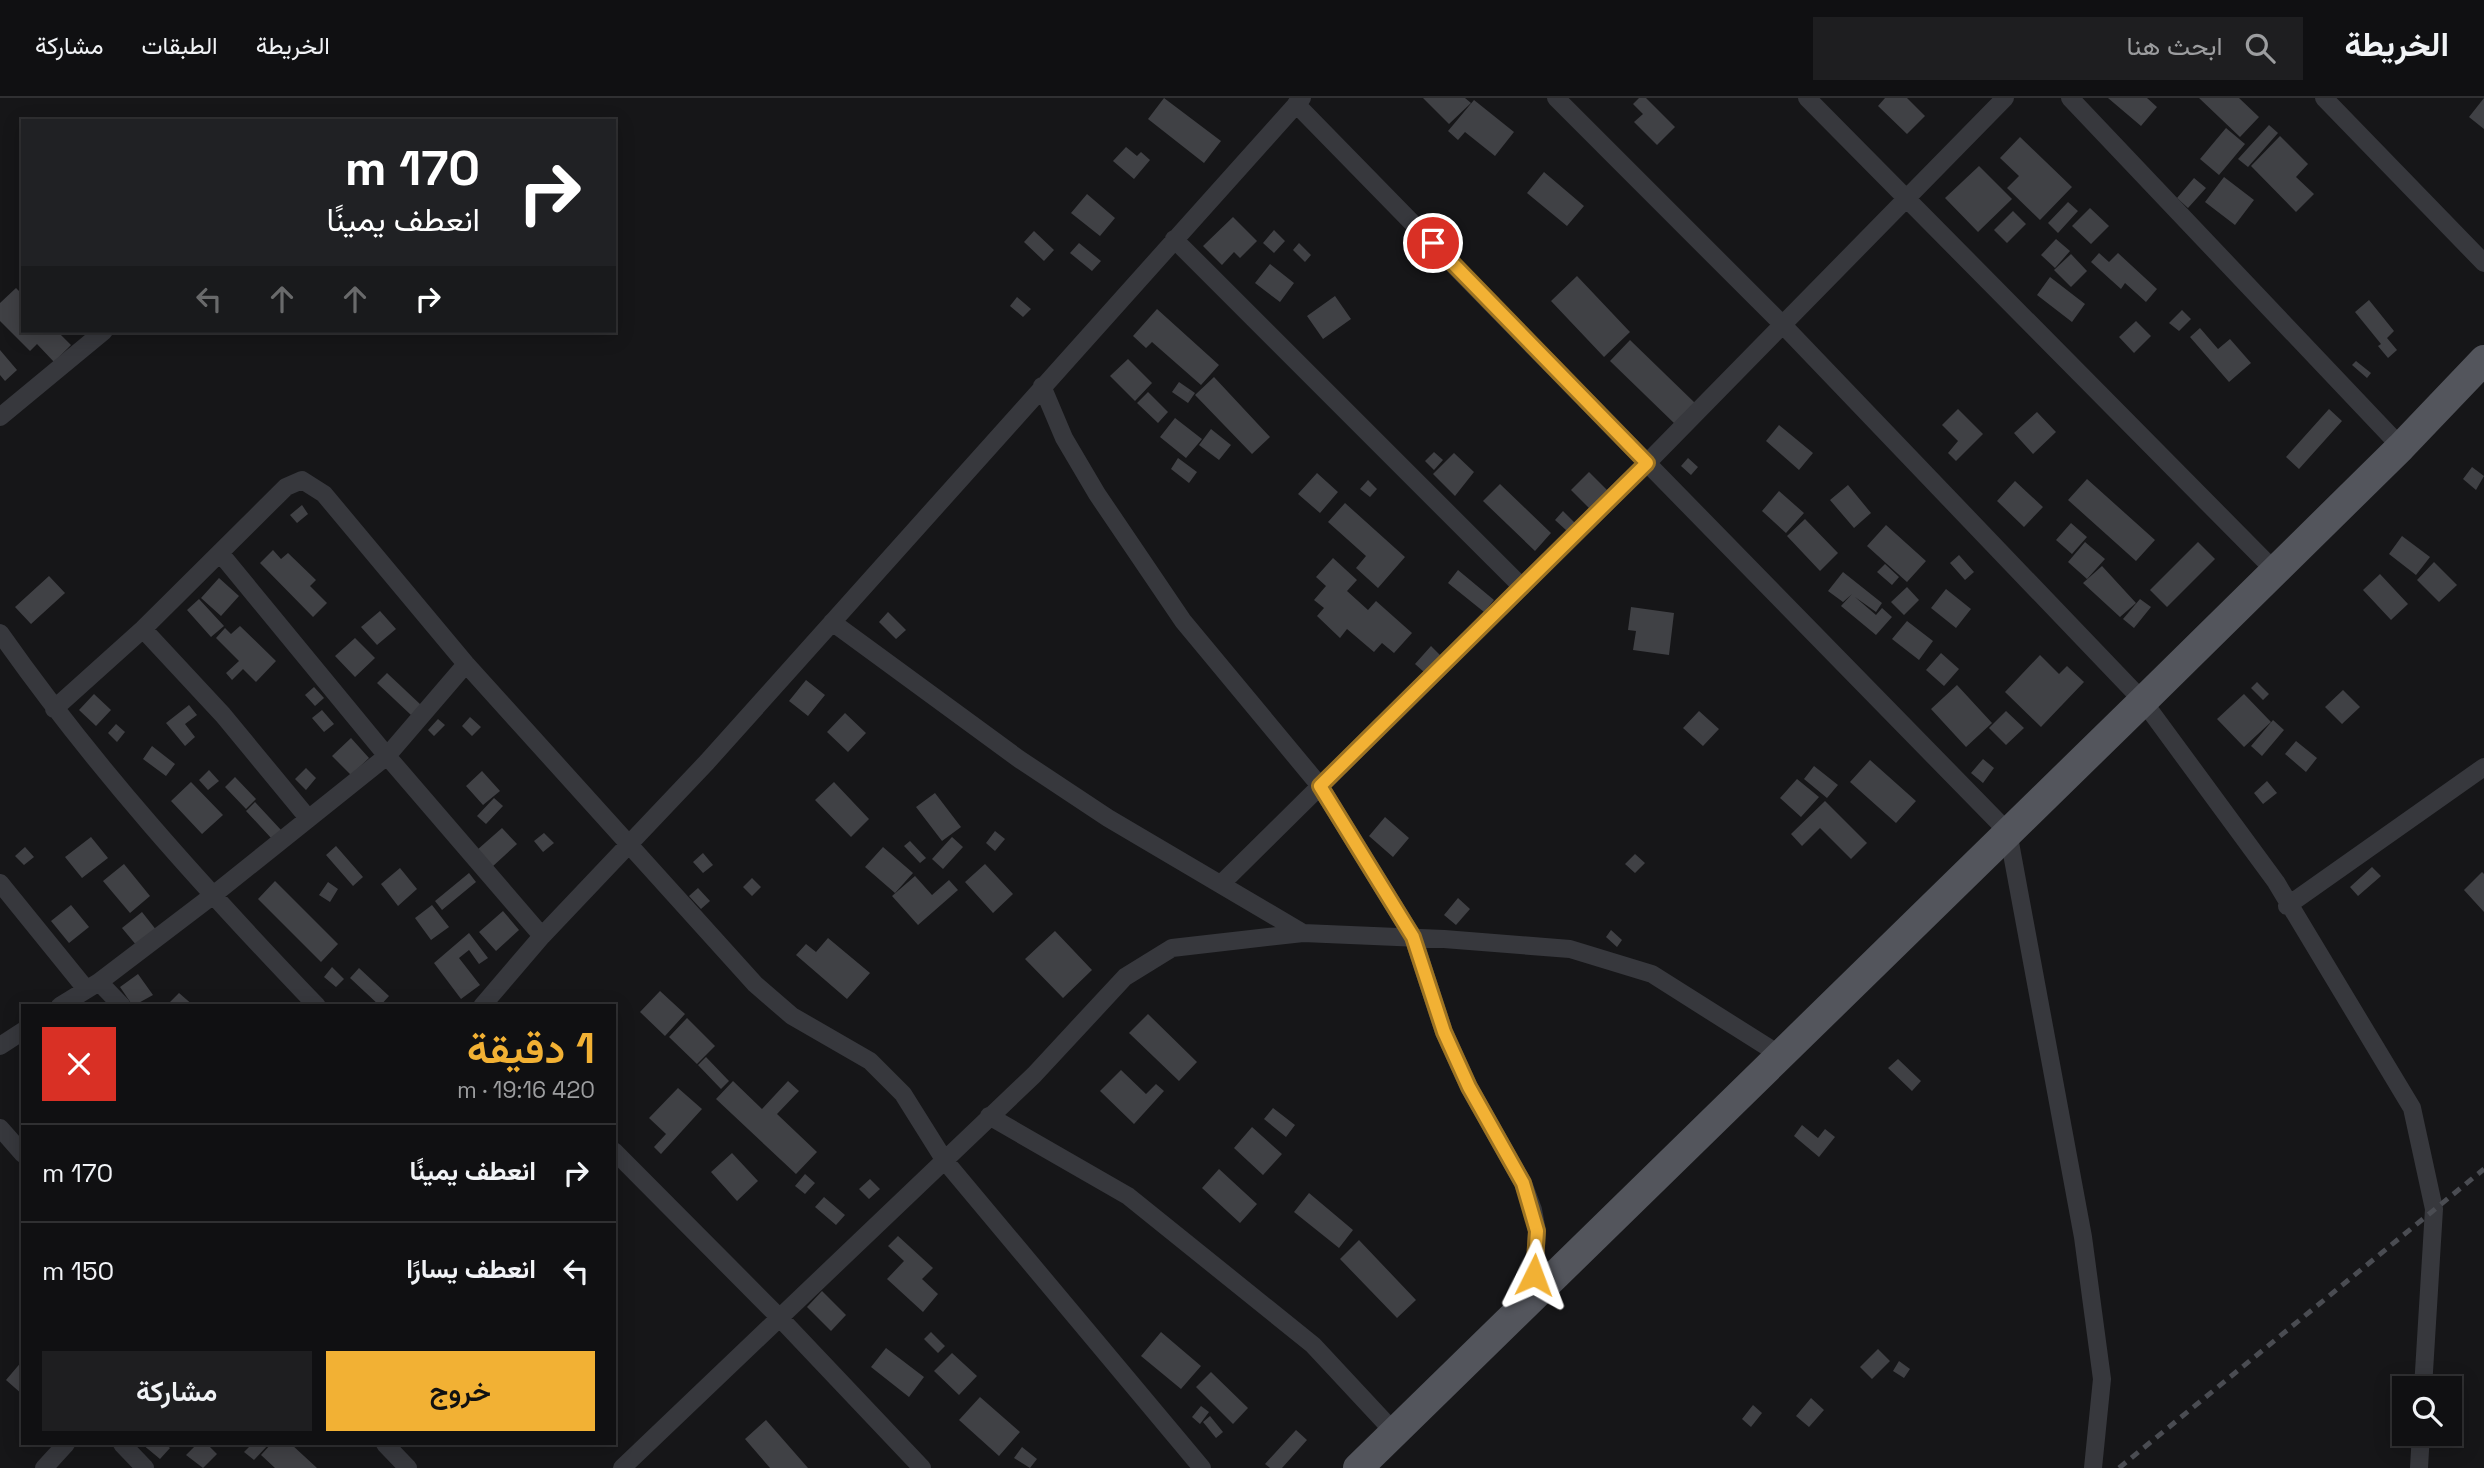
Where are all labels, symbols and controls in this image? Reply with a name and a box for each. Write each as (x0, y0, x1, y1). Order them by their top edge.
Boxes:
search box (1813, 17, 2303, 80)
text: الخريطة (2345, 24, 2449, 66)
text: ابحث هنا (2127, 29, 2223, 63)
icon: search (2241, 29, 2279, 67)
text: مشاركة (35, 30, 103, 61)
text: الطبقات (141, 30, 218, 61)
text: الخريطة (256, 30, 330, 61)
text: 170 m (345, 137, 480, 199)
icon: right (504, 147, 595, 238)
text: انعطف يمينًا (327, 200, 480, 240)
pin (1403, 213, 1463, 273)
icon: arrive (1414, 224, 1452, 262)
icon: left (190, 280, 228, 318)
icon: ahead (263, 280, 301, 318)
icon: ahead (336, 280, 374, 318)
icon: right (409, 280, 447, 318)
text: 1 دقيقة (467, 1022, 595, 1075)
button: close (42, 1027, 116, 1101)
text: 420 m · 19:16 (457, 1075, 595, 1105)
text: انعطف يمينًا (410, 1154, 536, 1188)
icon: right (557, 1154, 595, 1192)
text: 170 m (42, 1156, 113, 1190)
position arrow (1497, 1238, 1571, 1312)
text: انعطف يسارًا (406, 1252, 536, 1286)
icon: left (557, 1252, 595, 1290)
text: 150 m (42, 1254, 114, 1288)
button: مشاركة (42, 1351, 312, 1431)
button: خروج (326, 1351, 595, 1431)
map controls (2392, 1376, 2462, 1446)
button: search (2392, 1376, 2462, 1446)

